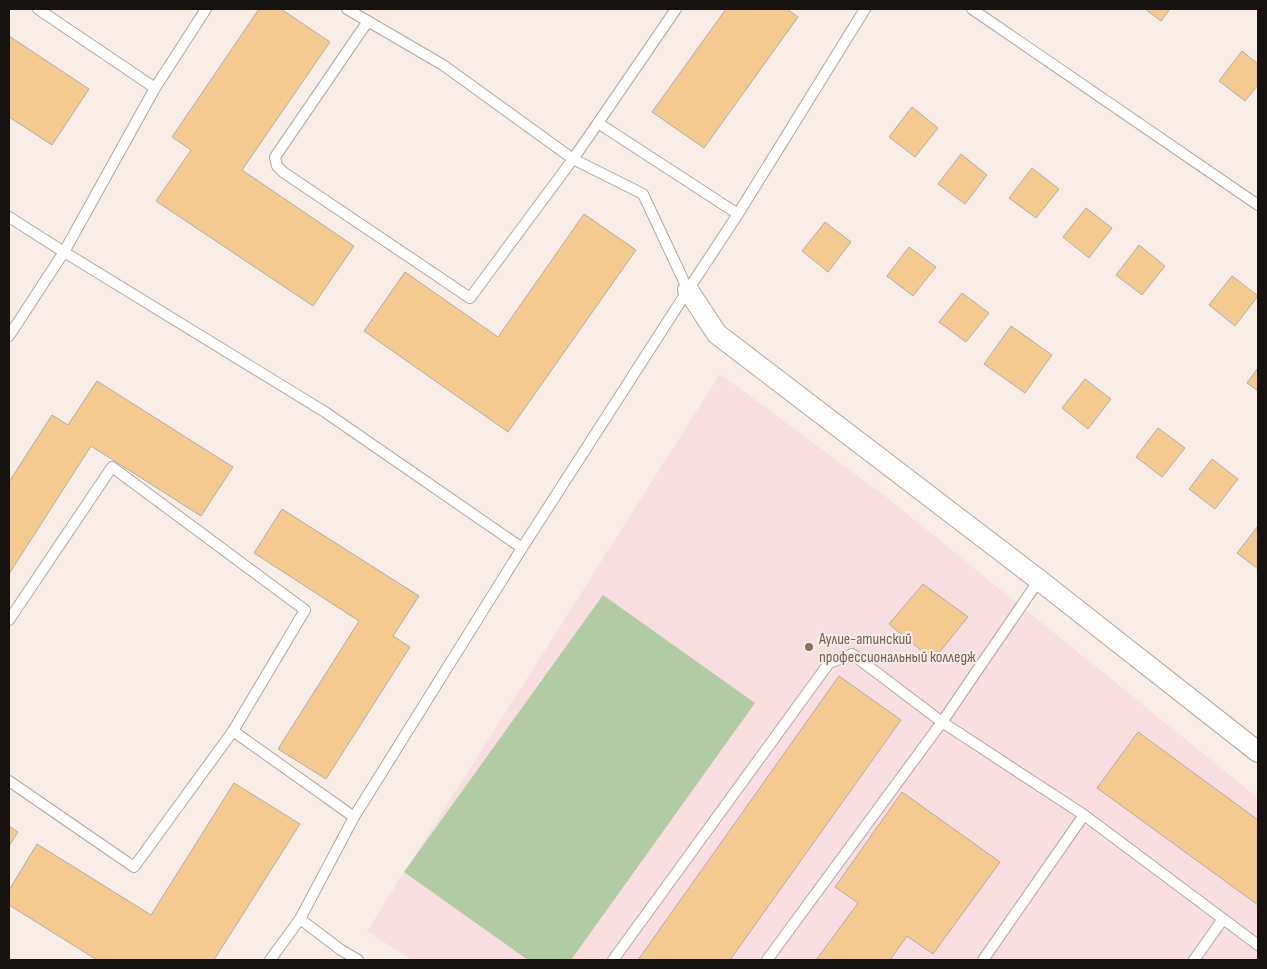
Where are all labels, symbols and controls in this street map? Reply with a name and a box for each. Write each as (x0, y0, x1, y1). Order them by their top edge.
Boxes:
place label: Аулие-атинский профессиональный колледж (818, 630, 976, 667)
marker: Аулие-атинский профессиональный колледж (803, 641, 815, 653)

